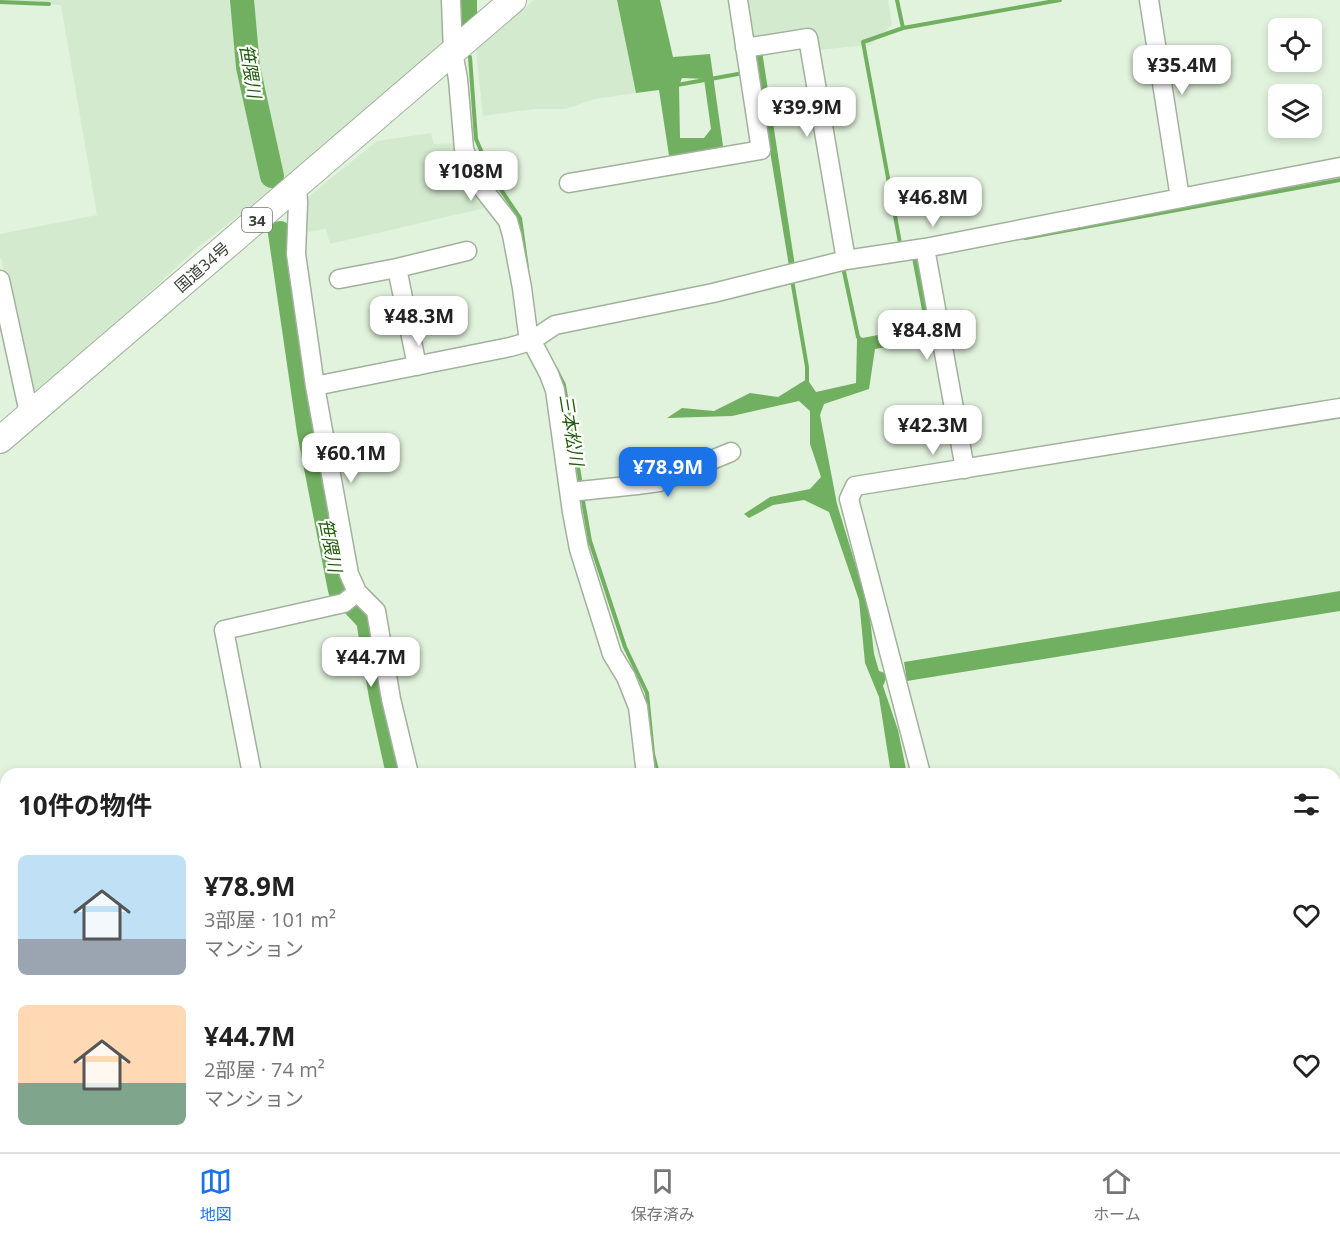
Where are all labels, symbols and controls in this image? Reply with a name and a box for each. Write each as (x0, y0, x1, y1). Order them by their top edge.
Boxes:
map controls (1268, 18, 1322, 138)
button: locate (1268, 18, 1322, 72)
water label: 笹隈川 (235, 42, 267, 102)
pin: ¥35.4M (1133, 45, 1231, 96)
text: ¥35.4M (1147, 51, 1217, 78)
button: layers (1268, 84, 1322, 138)
pin: ¥39.9M (758, 87, 856, 138)
text: ¥39.9M (772, 93, 842, 120)
pin: ¥108M (429, 151, 513, 202)
text: ¥108M (439, 157, 503, 184)
pin: ¥46.8M (884, 177, 982, 228)
text: ¥46.8M (898, 183, 968, 210)
road number: 34 (242, 208, 272, 232)
street label: 国道34号 (170, 237, 234, 297)
pin: ¥48.3M (370, 296, 468, 347)
text: ¥48.3M (384, 302, 454, 329)
pin: ¥84.8M (878, 310, 976, 361)
text: ¥84.8M (892, 316, 962, 343)
water label: 三本松川 (555, 393, 590, 469)
pin: ¥42.3M (884, 405, 982, 456)
text: ¥42.3M (898, 411, 968, 438)
pin: ¥60.1M (302, 433, 400, 484)
text: ¥60.1M (316, 439, 386, 466)
pin: ¥78.9M (619, 447, 717, 498)
text: ¥78.9M (633, 453, 703, 480)
water label: 笹隈川 (314, 516, 348, 576)
pin: ¥44.7M (322, 637, 420, 688)
text: ¥44.7M (336, 643, 406, 670)
text: 10件の物件 (18, 787, 152, 823)
icon: filters (1290, 788, 1323, 821)
text: ¥78.9M (204, 868, 295, 904)
icon: home (66, 879, 138, 951)
icon: heart (1290, 899, 1323, 932)
text: 3部屋 · 101 m² (204, 906, 336, 933)
text: マンション (204, 935, 304, 962)
text: ¥44.7M (204, 1018, 295, 1054)
icon: home (66, 1029, 138, 1101)
icon: heart (1290, 1049, 1323, 1082)
text: 2部屋 · 74 m² (204, 1056, 325, 1083)
text: マンション (204, 1085, 304, 1112)
tab: 地図 (199, 1165, 232, 1225)
tab: 保存済み (631, 1165, 695, 1225)
tab: ホーム (1093, 1165, 1141, 1225)

